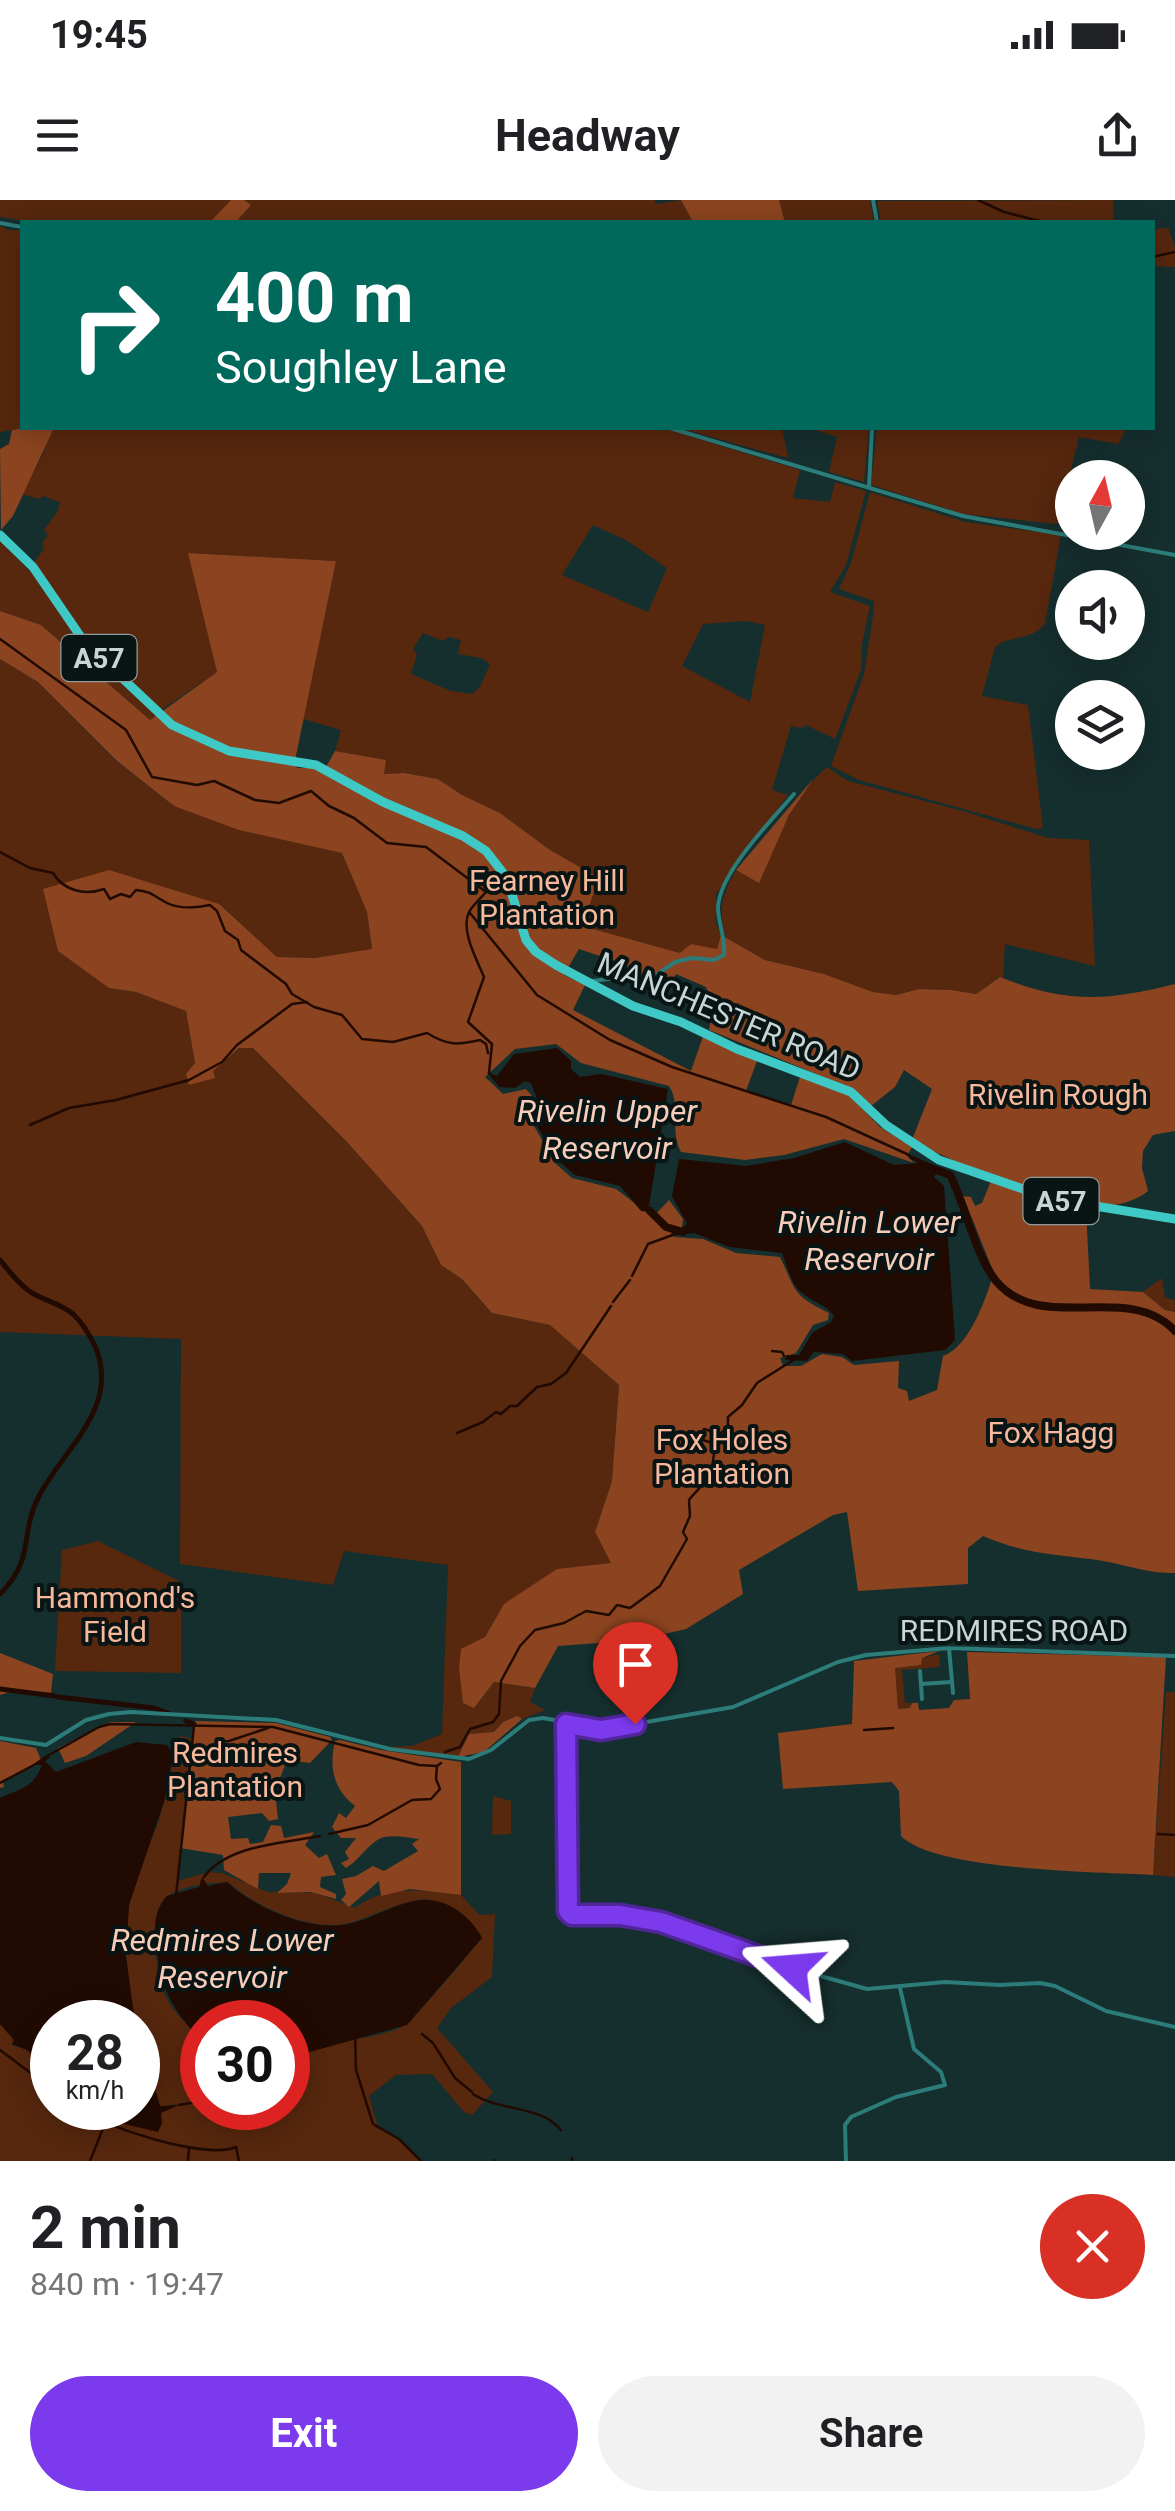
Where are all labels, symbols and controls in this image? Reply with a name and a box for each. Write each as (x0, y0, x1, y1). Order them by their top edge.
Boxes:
text: 19:45 (50, 13, 148, 57)
icon: menu (30, 108, 85, 163)
icon: share (1090, 108, 1145, 163)
text: Headway (495, 109, 680, 162)
text: 400 m (215, 257, 414, 339)
icon: right (50, 260, 180, 390)
text: Soughley Lane (215, 341, 507, 394)
north arrow (1055, 460, 1145, 550)
map controls (1055, 460, 1145, 770)
button: sound (1055, 570, 1145, 660)
road number: A57 (62, 635, 136, 681)
button: layers (1055, 680, 1145, 770)
park label: Fearney Hill Plantation (469, 863, 625, 932)
street label: MANCHESTER ROAD (592, 945, 866, 1087)
park label: Rivelin Rough (968, 1077, 1148, 1112)
water label: Rivelin Upper Reservoir (517, 1092, 698, 1167)
road number: A57 (1024, 1178, 1098, 1224)
water label: Rivelin Lower Reservoir (778, 1203, 962, 1278)
park label: Fox Hagg (988, 1415, 1114, 1450)
park label: Fox Holes Plantation (654, 1422, 790, 1491)
park label: Hammond's Field (35, 1580, 195, 1649)
street label: REDMIRES ROAD (900, 1613, 1128, 1648)
pin (593, 1622, 678, 1725)
icon: arrive (608, 1637, 663, 1692)
park label: Redmires Plantation (167, 1735, 303, 1804)
position arrow (740, 1916, 844, 2020)
water label: Redmires Lower Reservoir (110, 1921, 335, 1996)
speed limit sign: 30 (180, 2000, 310, 2130)
text: 28 (66, 2024, 124, 2082)
text: km/h (66, 2076, 124, 2105)
text: 2 min (30, 2192, 181, 2263)
button: close (1040, 2194, 1145, 2299)
text: 840 m · 19:47 (30, 2265, 224, 2303)
button: Exit (30, 2376, 578, 2491)
button: Share (598, 2376, 1145, 2491)

